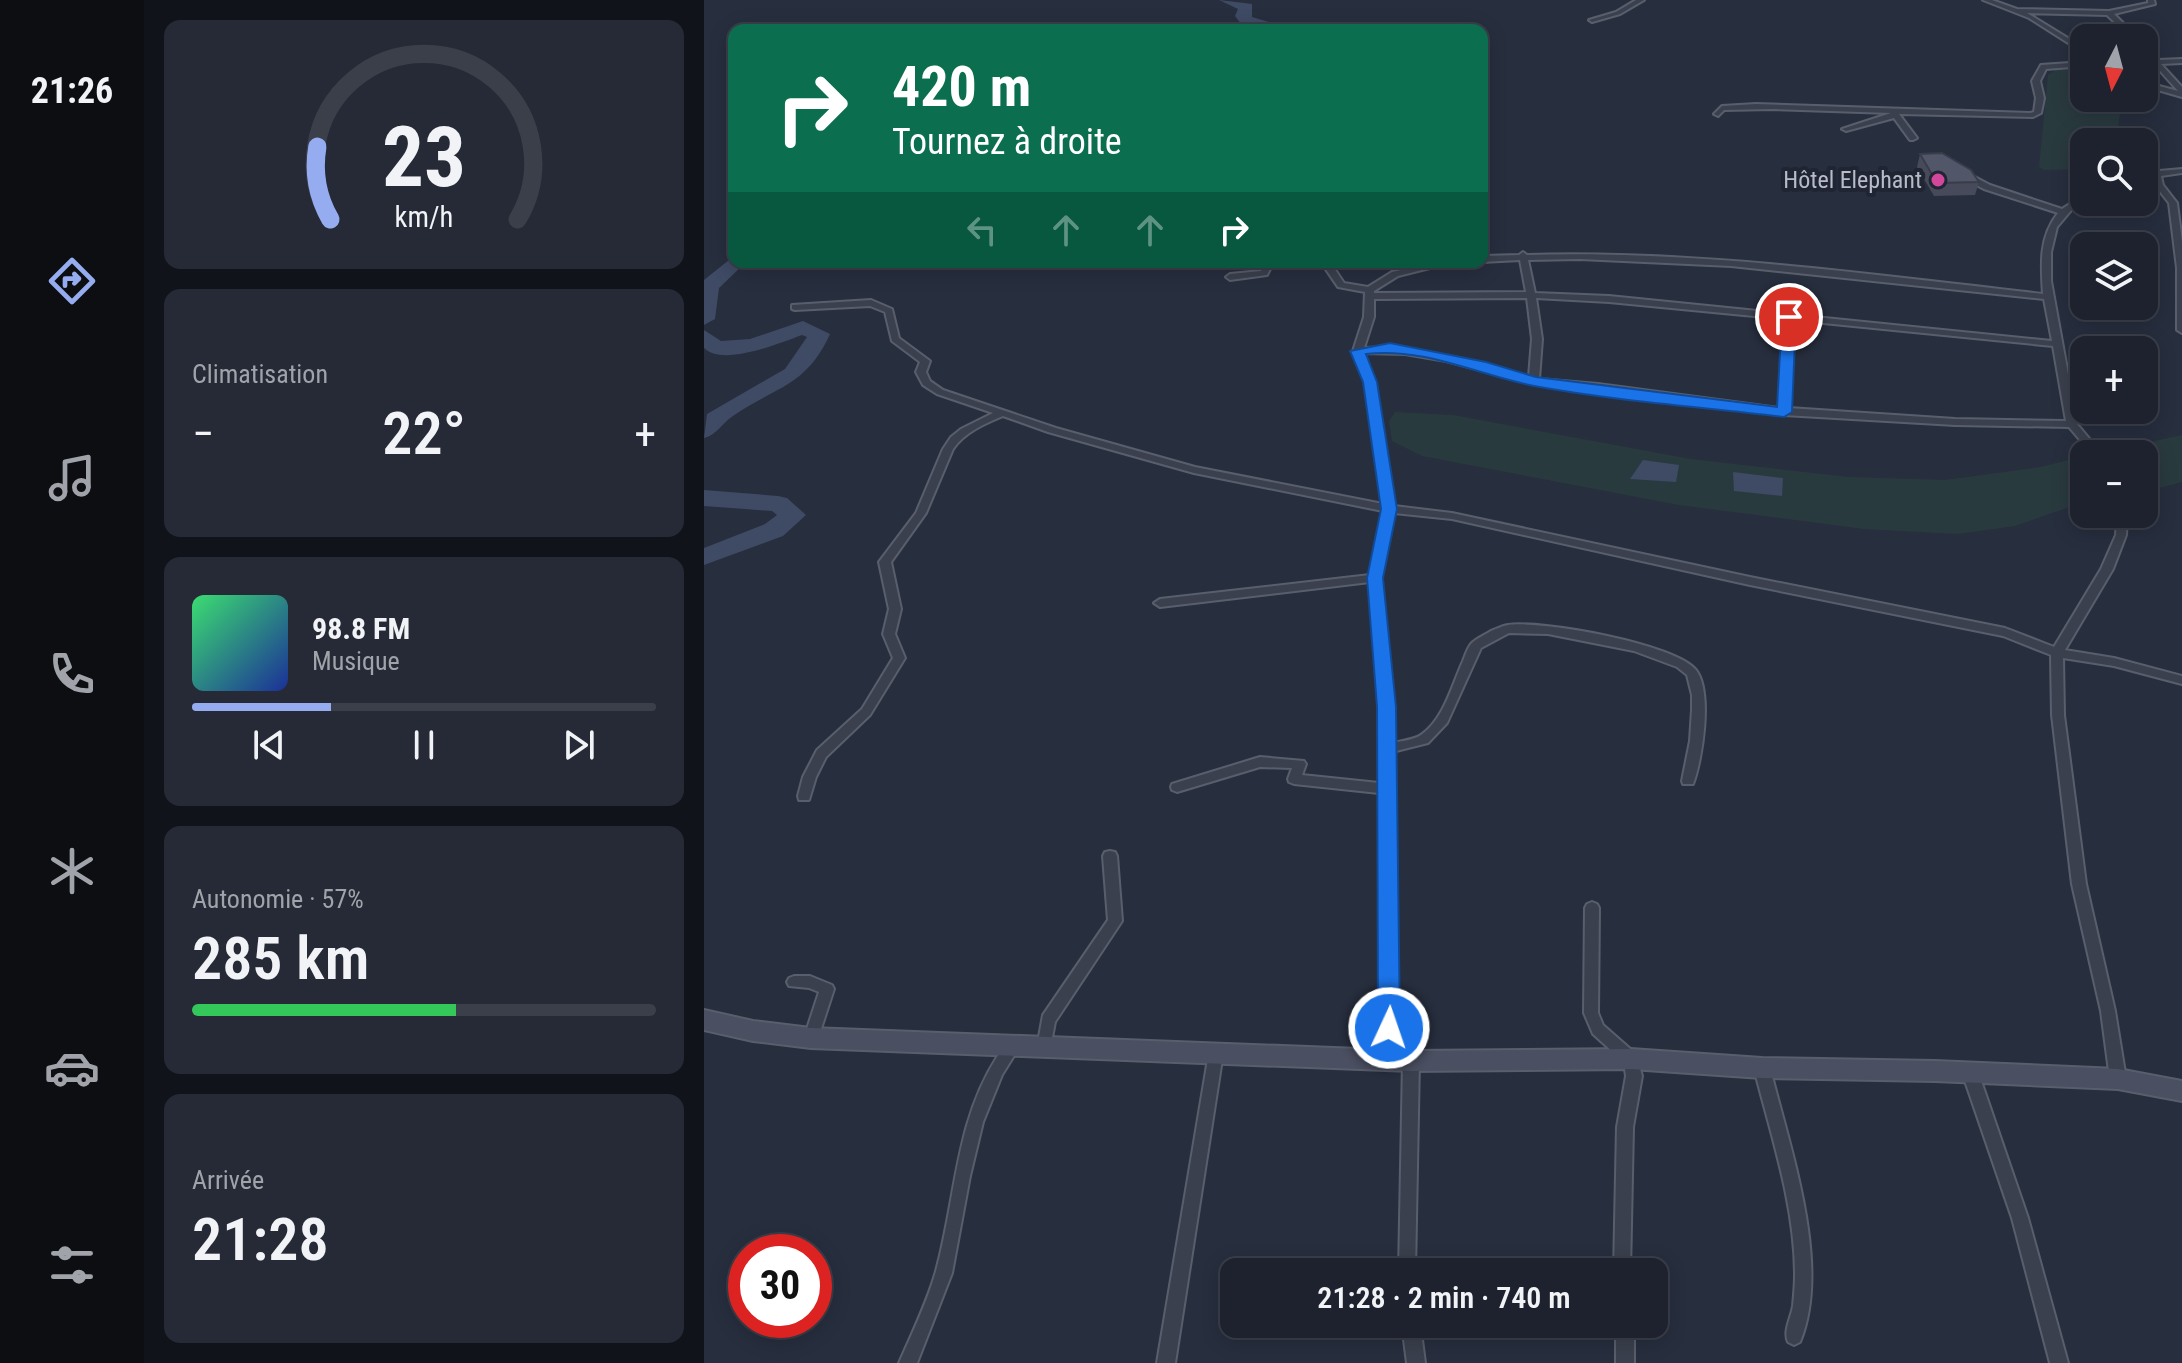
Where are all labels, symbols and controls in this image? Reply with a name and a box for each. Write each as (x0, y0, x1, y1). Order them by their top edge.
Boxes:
north arrow (2070, 24, 2158, 112)
map controls (2070, 24, 2158, 528)
text: 420 m (892, 54, 1031, 120)
icon: right (760, 56, 864, 160)
text: 21:26 (31, 70, 113, 112)
text: 23 (382, 109, 466, 206)
text: Tournez à droite (892, 121, 1122, 163)
button: search (2070, 128, 2158, 216)
place label: Hôtel Elephant (1783, 166, 1922, 194)
marker: Hôtel Elephant (1929, 171, 1947, 189)
text: km/h (395, 200, 453, 234)
icon: left (960, 208, 1004, 252)
icon: ahead (1044, 208, 1088, 252)
icon: ahead (1128, 208, 1172, 252)
icon: right (1212, 208, 1256, 252)
button: layers (2070, 232, 2158, 320)
icon: directions (44, 253, 100, 309)
pin (1755, 283, 1823, 351)
icon: arrive (1767, 295, 1811, 339)
button: + (2070, 336, 2158, 424)
text: Climatisation (192, 359, 328, 389)
text: 22° (382, 398, 466, 469)
text: − (192, 408, 214, 460)
text: + (634, 408, 656, 460)
button: − (2070, 440, 2158, 528)
icon: music (44, 450, 100, 506)
text: 98.8 FM (312, 611, 410, 646)
icon: phone (44, 646, 100, 702)
text: Musique (312, 646, 400, 676)
icon: previous (247, 723, 291, 767)
icon: pause (402, 723, 446, 767)
icon: next (557, 723, 601, 767)
icon: climate (44, 843, 100, 899)
text: Autonomie · 57% (192, 884, 364, 914)
text: 285 km (192, 923, 369, 994)
position arrow (1347, 986, 1431, 1070)
icon: car (44, 1040, 100, 1096)
text: Arrivée (192, 1165, 264, 1195)
text: 21:28 (192, 1204, 329, 1275)
speed limit sign: 30 (728, 1234, 832, 1338)
icon: filters (44, 1237, 100, 1293)
text: 21:28 · 2 min · 740 m (1317, 1280, 1571, 1315)

